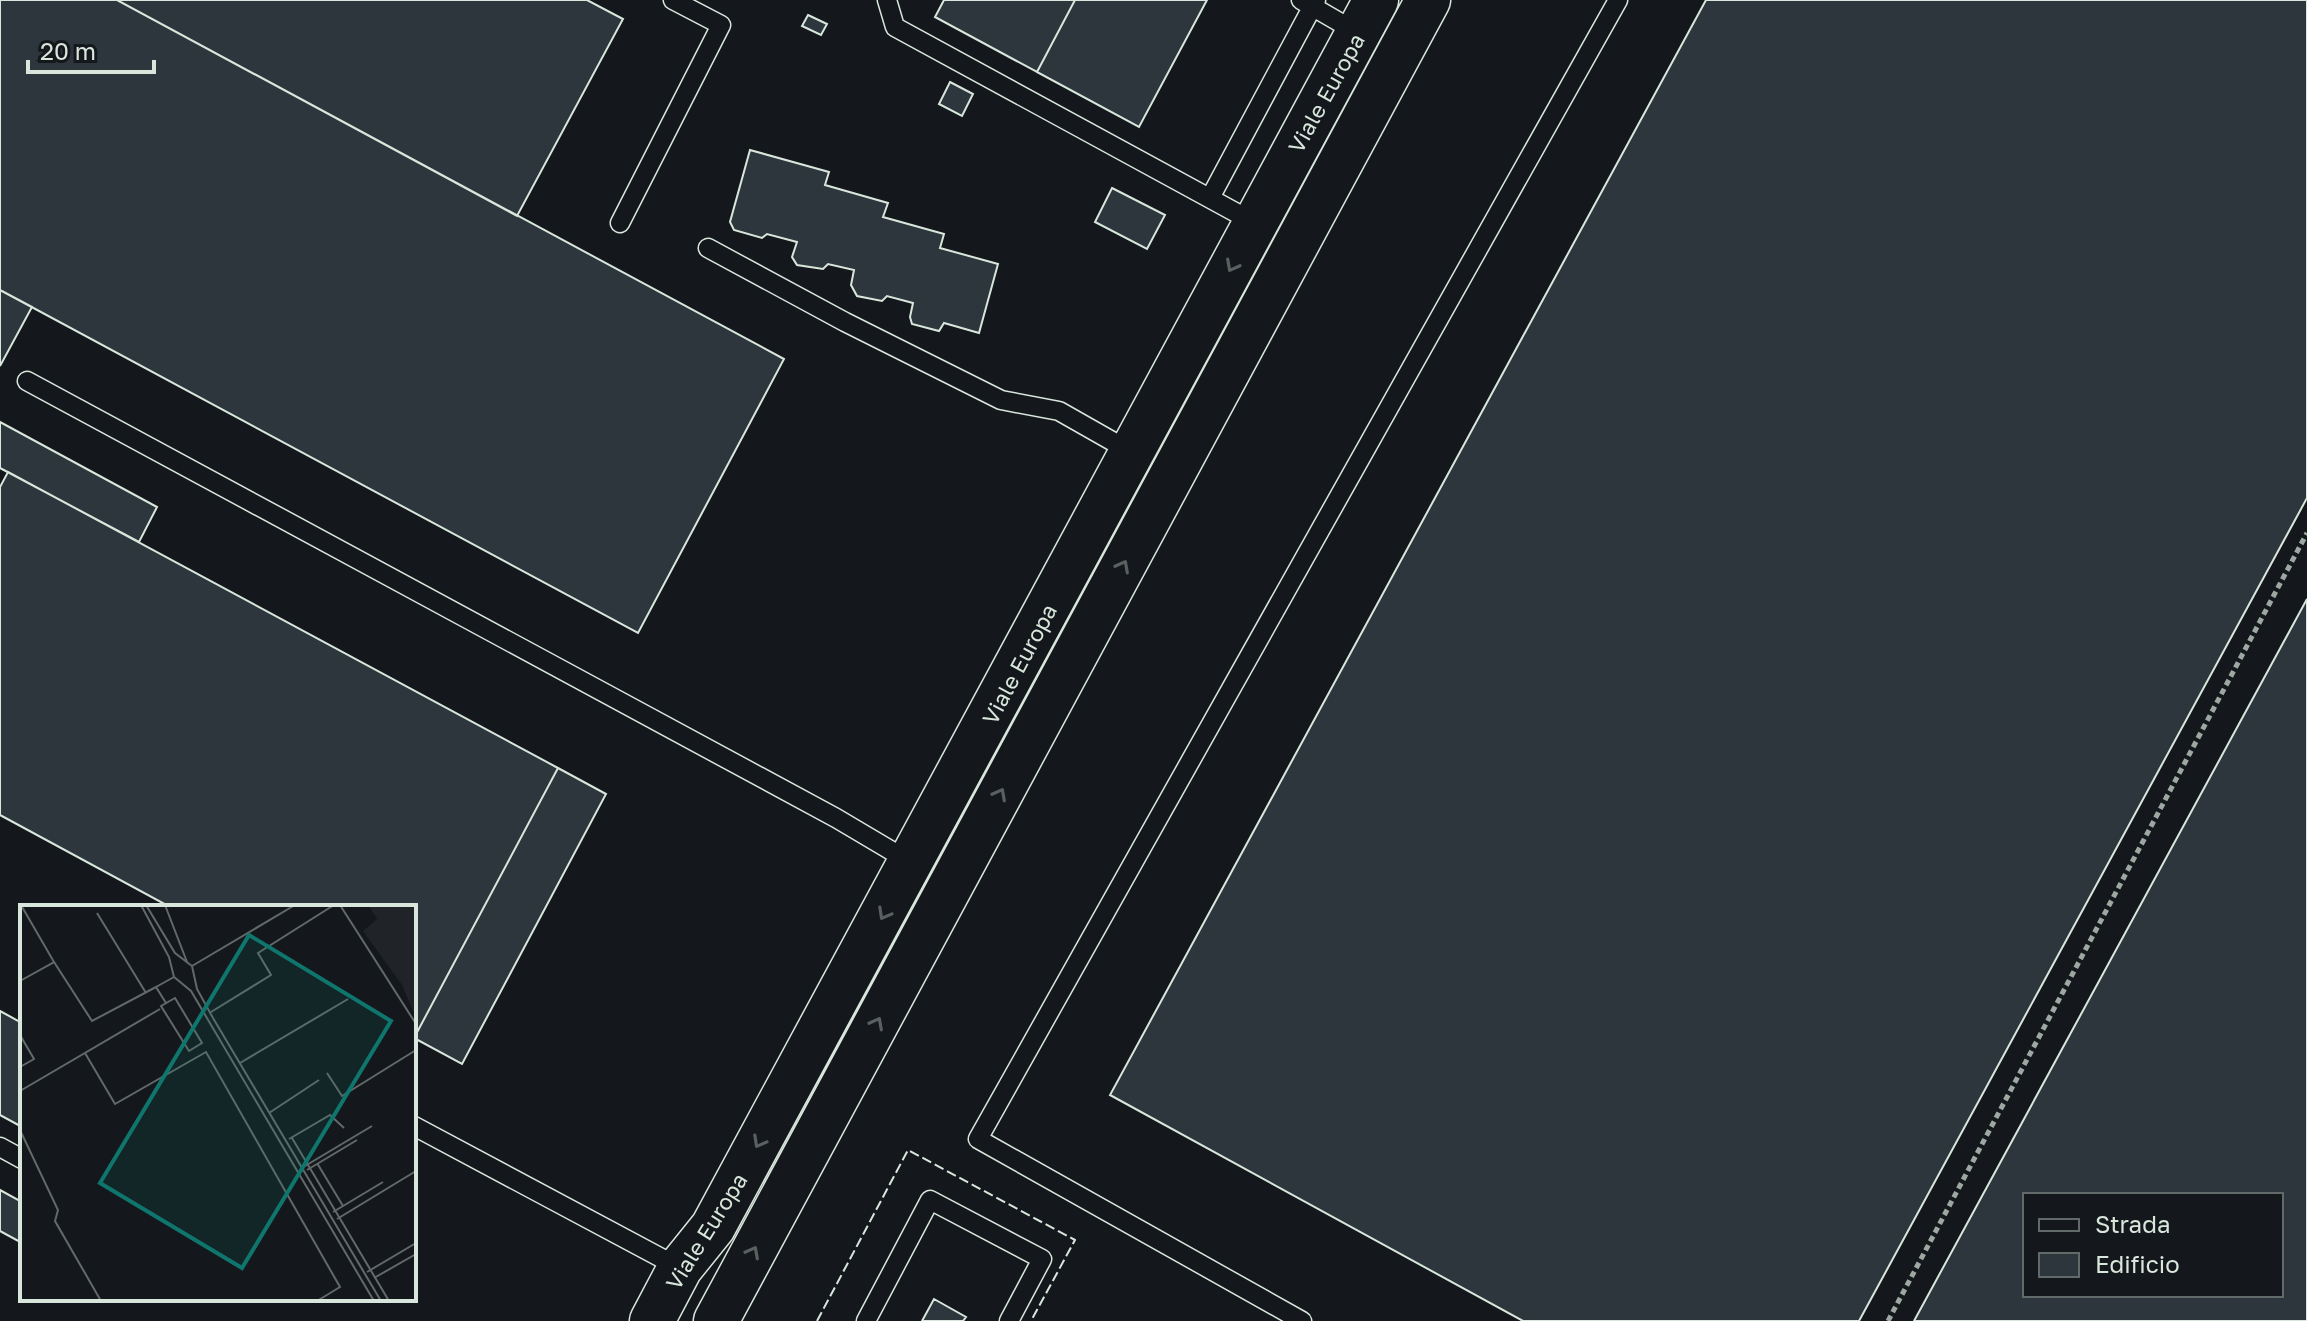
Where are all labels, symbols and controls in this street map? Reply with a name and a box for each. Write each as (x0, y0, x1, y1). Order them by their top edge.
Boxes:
scale bar (28, 24, 154, 74)
street label: Viale Europa (1282, 29, 1370, 157)
text: 20 m (40, 36, 96, 65)
one-way arrow (1226, 257, 1242, 271)
one-way arrow (1114, 559, 1129, 574)
street label: Viale Europa (976, 599, 1062, 729)
one-way arrow (990, 789, 1006, 803)
inset map (20, 905, 416, 1301)
one-way arrow (878, 905, 894, 920)
one-way arrow (867, 1017, 882, 1032)
one-way arrow (754, 1134, 769, 1149)
street label: Viale Europa (659, 1168, 753, 1294)
legend (2023, 1193, 2283, 1297)
text: Strada (2095, 1209, 2170, 1238)
one-way arrow (744, 1246, 759, 1261)
text: Edificio (2095, 1249, 2180, 1278)

